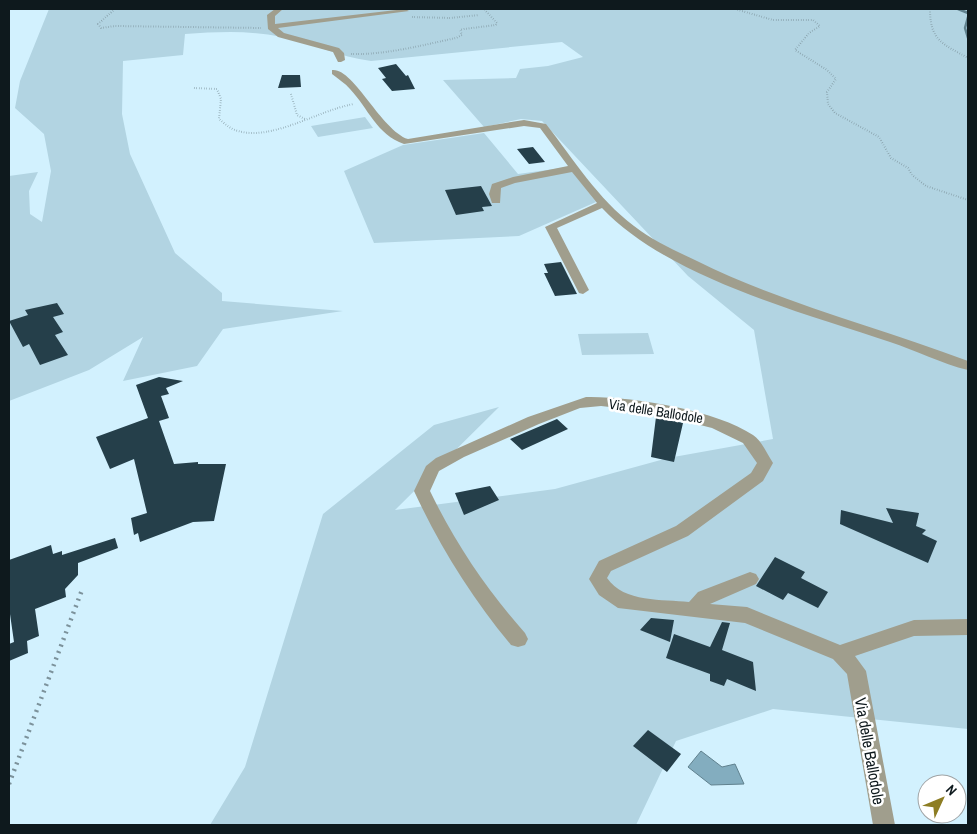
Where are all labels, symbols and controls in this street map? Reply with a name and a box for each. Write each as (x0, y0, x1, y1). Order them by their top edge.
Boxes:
street label: Via delle Ballodole (608, 395, 704, 427)
street label: Via delle Ballodole (850, 696, 890, 806)
north arrow (917, 774, 967, 824)
text: N (942, 781, 961, 799)

